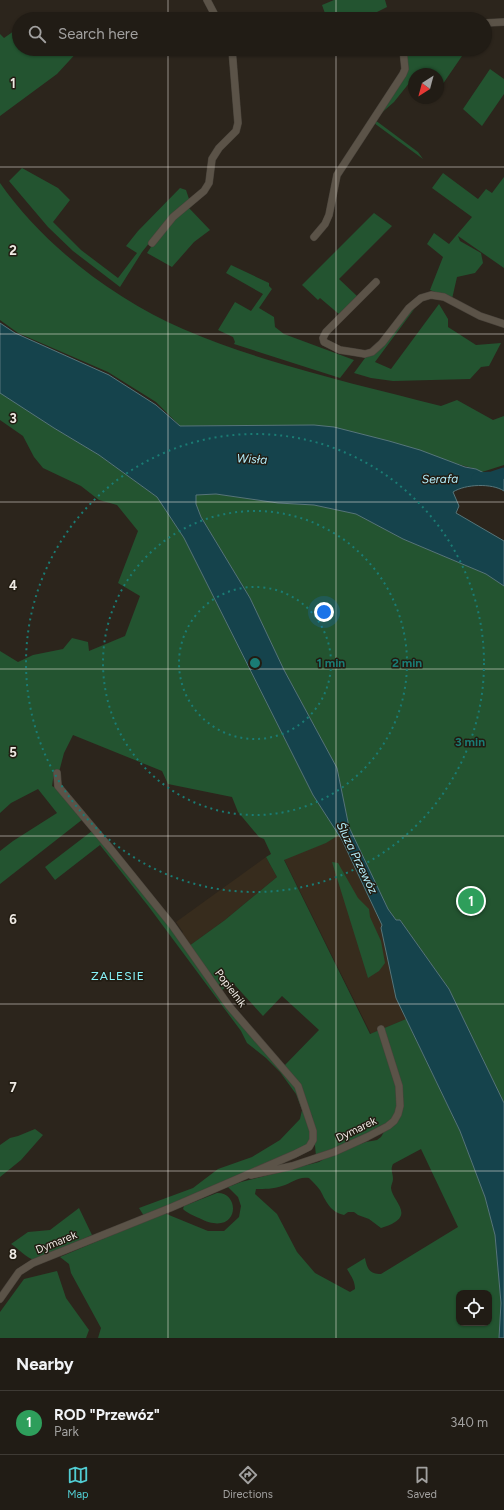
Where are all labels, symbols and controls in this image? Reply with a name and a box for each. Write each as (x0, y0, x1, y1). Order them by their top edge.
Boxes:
search box (12, 12, 492, 56)
icon: search (26, 23, 48, 45)
text: Search here (58, 25, 138, 43)
north arrow (408, 68, 444, 104)
text: 1 (10, 76, 16, 91)
text: 2 (9, 243, 17, 258)
text: 3 (9, 411, 17, 426)
water label: Wisła (236, 451, 268, 467)
water label: Serafa (422, 472, 458, 486)
text: 4 (9, 578, 17, 593)
your location (314, 602, 334, 622)
centre of rings (248, 656, 262, 670)
text: 1 min (317, 656, 345, 670)
text: 2 min (392, 656, 422, 670)
text: 3 min (455, 735, 485, 749)
text: 5 (9, 745, 17, 760)
water label: Śluza Przewóz (334, 820, 380, 896)
pin: 1 (458, 886, 484, 916)
text: 6 (9, 912, 17, 927)
street label: Popielnik (212, 967, 249, 1010)
district label: ZALESIE (91, 969, 145, 983)
text: 7 (9, 1080, 17, 1095)
street label: Dymarek (334, 1114, 379, 1145)
street label: Dymarek (34, 1228, 79, 1257)
text: 8 (9, 1247, 17, 1262)
map controls (456, 1290, 492, 1326)
button: locate (456, 1290, 492, 1326)
text: Nearby (16, 1354, 74, 1374)
text: ROD "Przewóz" (54, 1406, 160, 1424)
text: 1 (26, 1415, 32, 1430)
text: 340 m (450, 1415, 488, 1430)
text: Park (54, 1424, 79, 1439)
tab: Map (67, 1464, 89, 1501)
tab: Directions (223, 1464, 273, 1501)
tab: Saved (407, 1464, 437, 1501)

